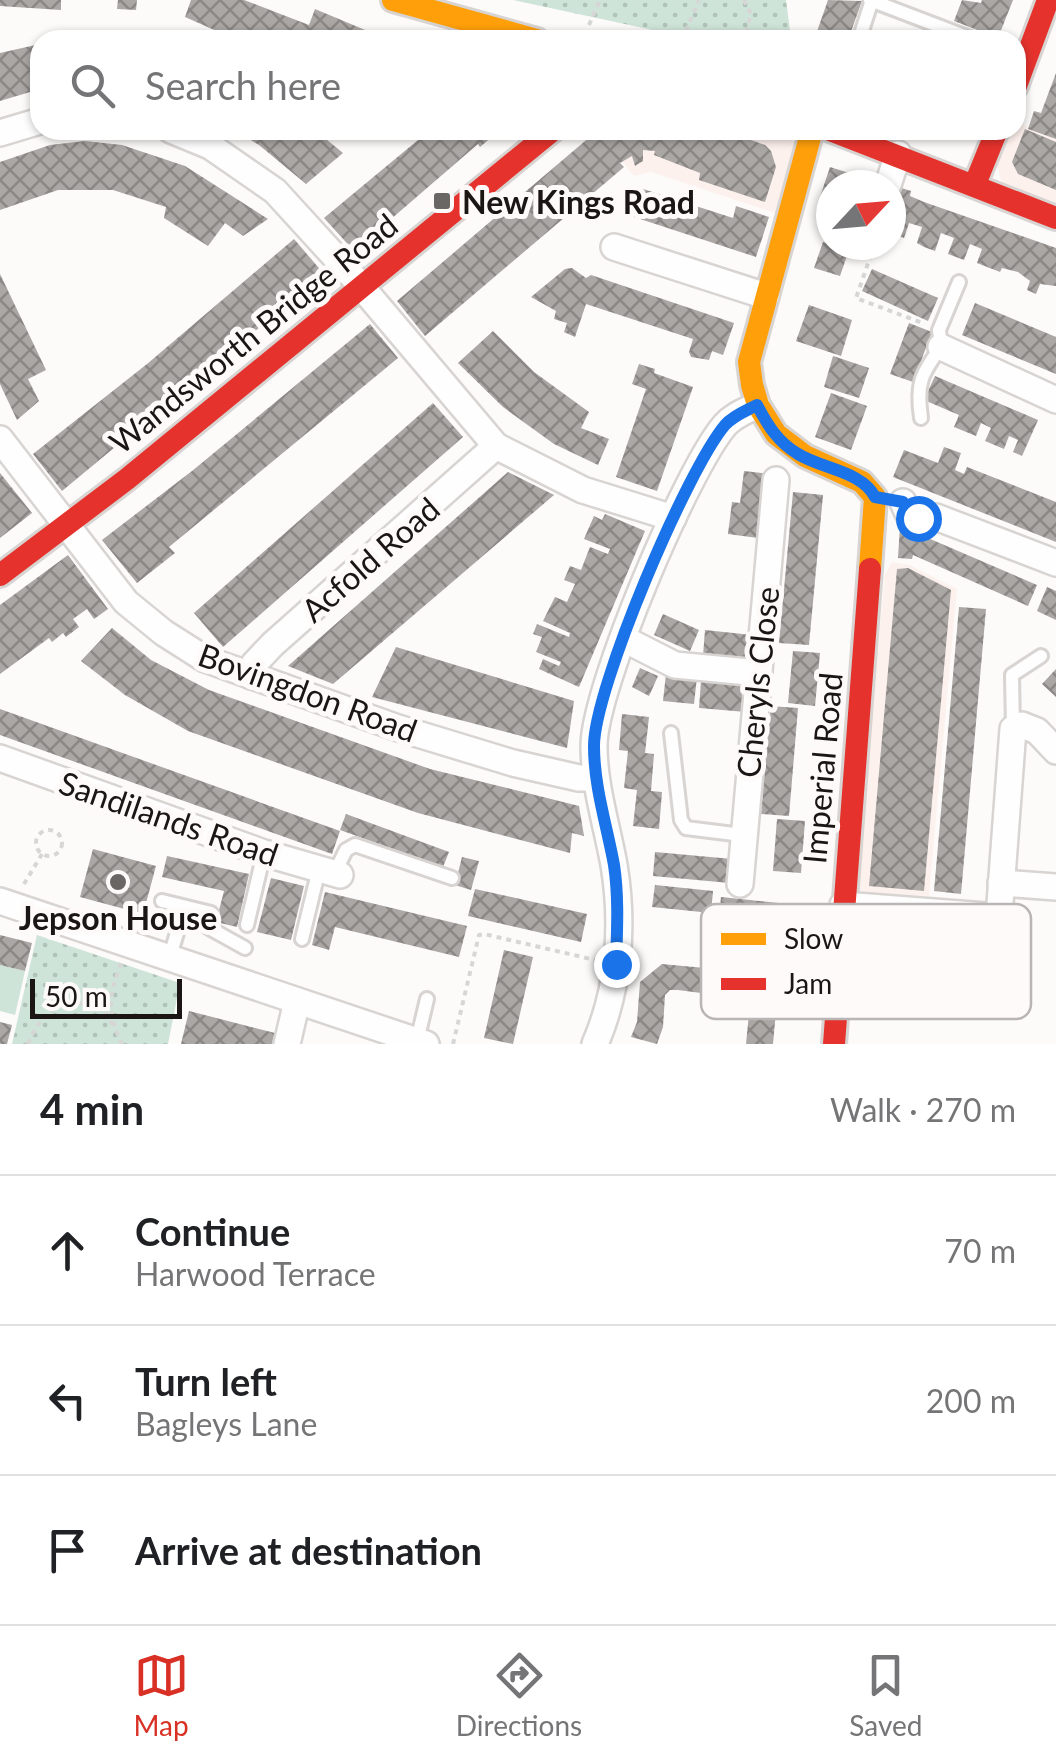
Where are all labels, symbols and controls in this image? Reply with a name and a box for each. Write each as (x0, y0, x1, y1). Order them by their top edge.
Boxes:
search box (30, 30, 1026, 140)
icon: search (65, 58, 120, 113)
text: Search here (145, 62, 341, 108)
north arrow (816, 170, 906, 260)
place label: New Kings Road (462, 182, 695, 221)
marker: New Kings Road (431, 190, 453, 212)
street label: Wandsworth Bridge Road (101, 205, 405, 461)
street label: Acfold Road (293, 489, 447, 629)
route start (896, 496, 942, 542)
street label: Cheryls Close (728, 585, 786, 779)
street label: Bovingdon Road (193, 634, 423, 750)
street label: Imperial Road (794, 671, 850, 865)
street label: Sandilands Road (55, 762, 283, 874)
marker: Jepson House (107, 871, 129, 893)
place label: Jepson House (19, 898, 217, 937)
legend (701, 904, 1031, 1019)
text: Slow (784, 921, 843, 955)
route end (594, 942, 640, 988)
text: Jam (784, 966, 832, 1000)
scale bar (30, 974, 182, 1018)
text: 50 m (45, 979, 108, 1013)
text: 4 min (40, 1084, 144, 1134)
text: Walk · 270 m (830, 1090, 1016, 1129)
text: Continue (135, 1208, 290, 1254)
icon: ahead (40, 1223, 95, 1278)
text: 70 m (944, 1231, 1016, 1270)
text: Harwood Terrace (135, 1254, 376, 1293)
text: Turn left (135, 1358, 277, 1404)
icon: left (40, 1373, 95, 1428)
text: 200 m (926, 1381, 1016, 1420)
text: Bagleys Lane (135, 1404, 317, 1443)
icon: arrive (40, 1523, 95, 1578)
text: Arrive at destination (135, 1527, 482, 1573)
tab: Map (134, 1648, 189, 1742)
tab: Directions (456, 1648, 582, 1742)
tab: Saved (849, 1648, 922, 1742)

